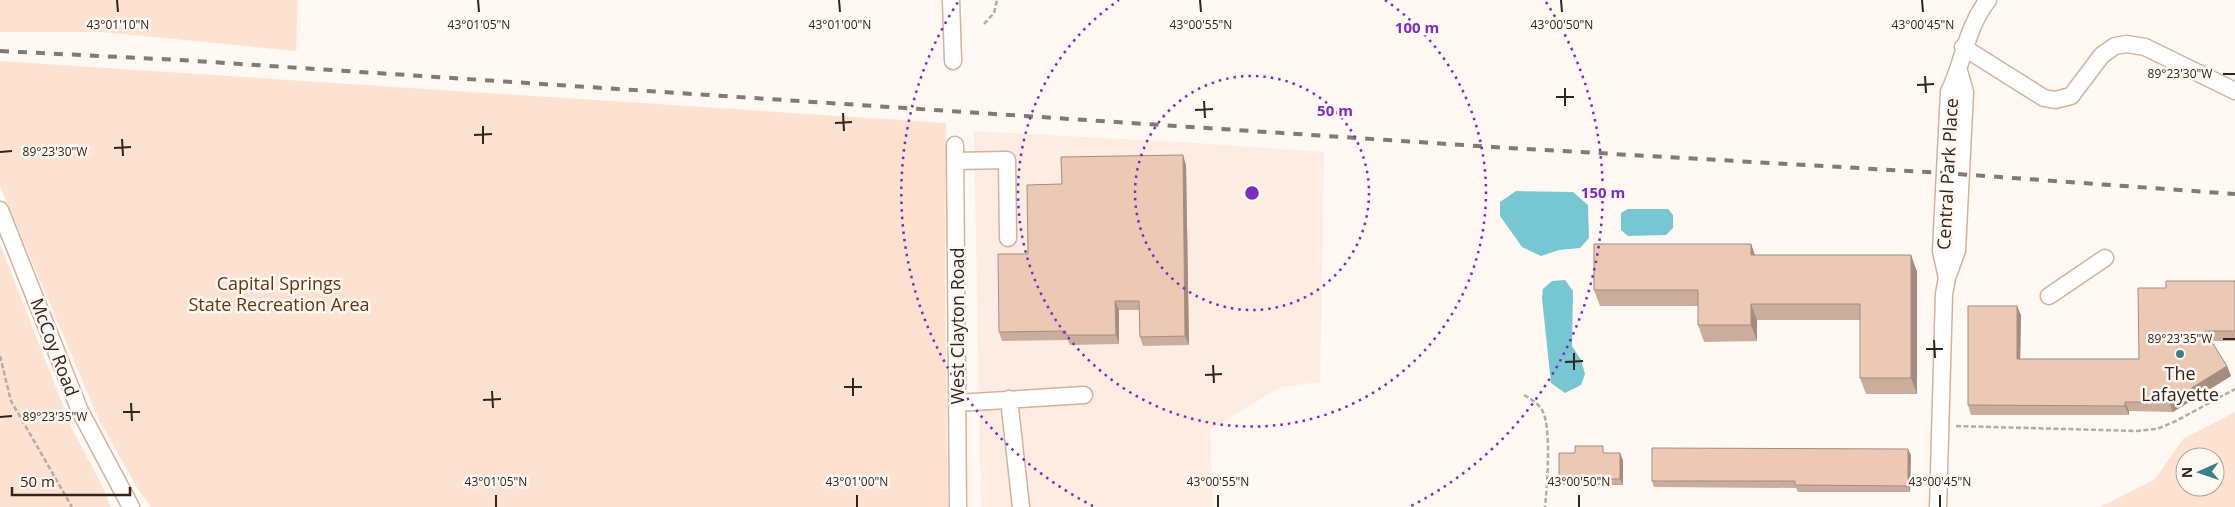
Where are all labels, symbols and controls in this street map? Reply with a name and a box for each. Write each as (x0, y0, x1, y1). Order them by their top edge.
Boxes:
text: 43°01'10"N (87, 16, 149, 33)
text: 43°01'05"N (448, 16, 510, 33)
text: 43°01'00"N (809, 16, 871, 33)
text: 43°00'55"N (1170, 16, 1232, 33)
text: 43°00'50"N (1531, 16, 1593, 33)
text: 43°00'45"N (1892, 16, 1954, 33)
text: 100 m (1395, 17, 1439, 37)
text: 89°23'30"W (2148, 65, 2212, 82)
street label: Central Park Place (1931, 98, 1963, 250)
text: 50 m (1317, 100, 1353, 120)
text: 89°23'30"W (23, 143, 87, 160)
text: 150 m (1581, 182, 1625, 202)
centre of rings (1243, 184, 1261, 202)
street label: West Clayton Road (945, 247, 969, 405)
park label: Capital Springs State Recreation Area (188, 271, 370, 316)
street label: McCoy Road (25, 294, 85, 400)
text: 89°23'35"W (2148, 330, 2212, 347)
marker: The Lafayette (2174, 348, 2186, 360)
place label: The Lafayette (2141, 361, 2219, 406)
text: 89°23'35"W (23, 408, 87, 425)
north arrow (2175, 447, 2225, 497)
scale bar (12, 464, 130, 496)
text: N (2177, 466, 2196, 478)
text: 50 m (20, 471, 55, 491)
text: 43°01'05"N (465, 473, 527, 490)
text: 43°01'00"N (826, 473, 888, 490)
text: 43°00'55"N (1187, 473, 1249, 490)
text: 43°00'50"N (1548, 473, 1610, 490)
text: 43°00'45"N (1909, 473, 1971, 490)

